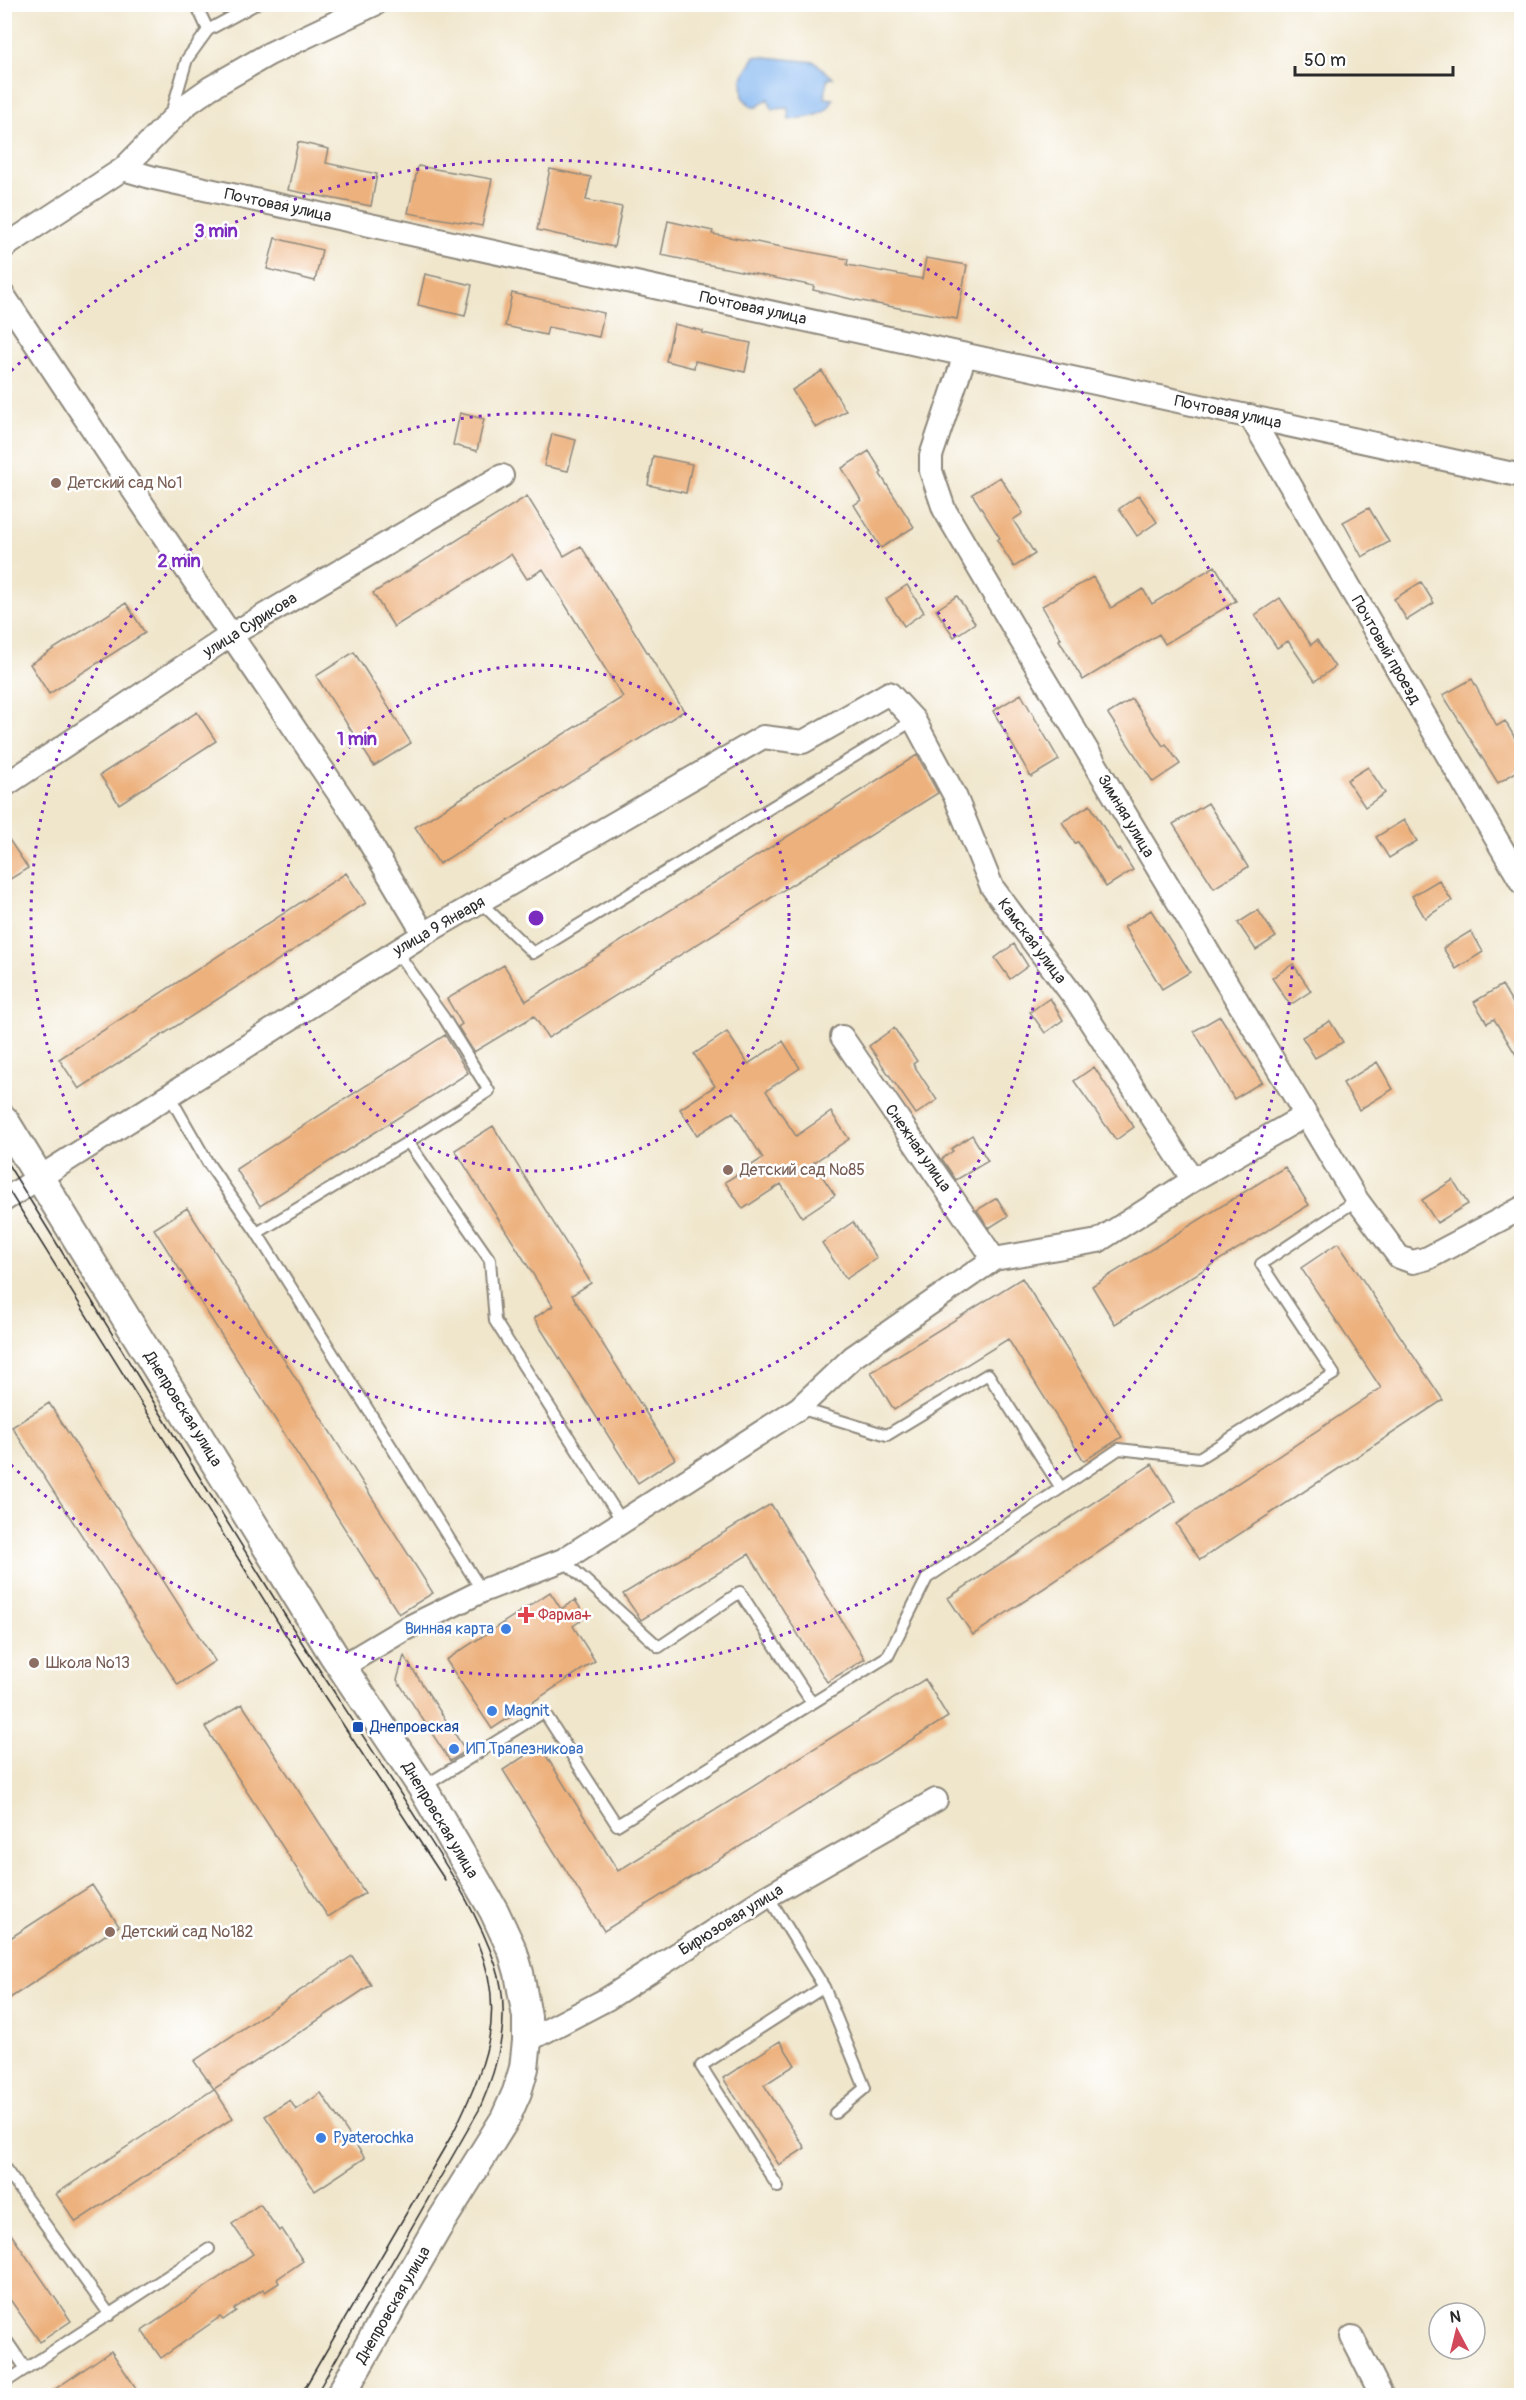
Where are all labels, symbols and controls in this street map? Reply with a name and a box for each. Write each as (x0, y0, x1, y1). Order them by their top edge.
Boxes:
scale bar (1295, 39, 1452, 77)
text: 50 m (1304, 49, 1346, 72)
street label: Почтовая улица (223, 184, 333, 226)
text: 3 min (194, 220, 238, 243)
street label: Почтовая улица (698, 287, 808, 329)
street label: Почтовая улица (1173, 391, 1283, 433)
place label: Детский сад №1 (67, 473, 182, 493)
marker: Детский сад №1 (49, 476, 63, 490)
text: 2 min (157, 550, 201, 573)
street label: улица Сурикова (199, 588, 301, 662)
street label: Почтовый проезд (1347, 592, 1425, 708)
text: 1 min (337, 728, 377, 751)
street label: Зимняя улица (1093, 771, 1159, 861)
street label: улица 9 Января (389, 892, 488, 961)
street label: Камская улица (993, 894, 1071, 988)
centre of rings (526, 908, 546, 928)
street label: Снежная улица (880, 1100, 956, 1196)
place label: Детский сад №85 (739, 1160, 865, 1180)
marker: Детский сад №85 (721, 1163, 735, 1177)
street label: Днепровская улица (139, 1347, 227, 1470)
place label: Фарма+ (538, 1605, 592, 1625)
marker: Фарма+ (519, 1608, 533, 1622)
place label: Винная карта (405, 1619, 494, 1639)
marker: Винная карта (499, 1622, 513, 1636)
place label: Школа №13 (46, 1653, 130, 1673)
marker: Школа №13 (27, 1656, 41, 1670)
place label: Magnit (504, 1701, 550, 1721)
marker: Magnit (485, 1704, 499, 1718)
place label: Днепровская (369, 1717, 459, 1737)
marker: Днепровская (351, 1720, 365, 1734)
place label: ИП Трапезникова (466, 1739, 584, 1759)
marker: ИП Трапезникова (447, 1742, 461, 1756)
street label: Днепровская улица (397, 1757, 483, 1882)
street label: Бирюзовая улица (675, 1880, 787, 1960)
place label: Детский сад №182 (121, 1922, 254, 1942)
marker: Детский сад №182 (103, 1925, 117, 1939)
place label: Pyaterochka (333, 2128, 414, 2148)
marker: Pyaterochka (314, 2131, 328, 2145)
street label: Днепровская улица (351, 2243, 435, 2368)
north arrow (1427, 2301, 1487, 2361)
text: N (1449, 2306, 1462, 2328)

